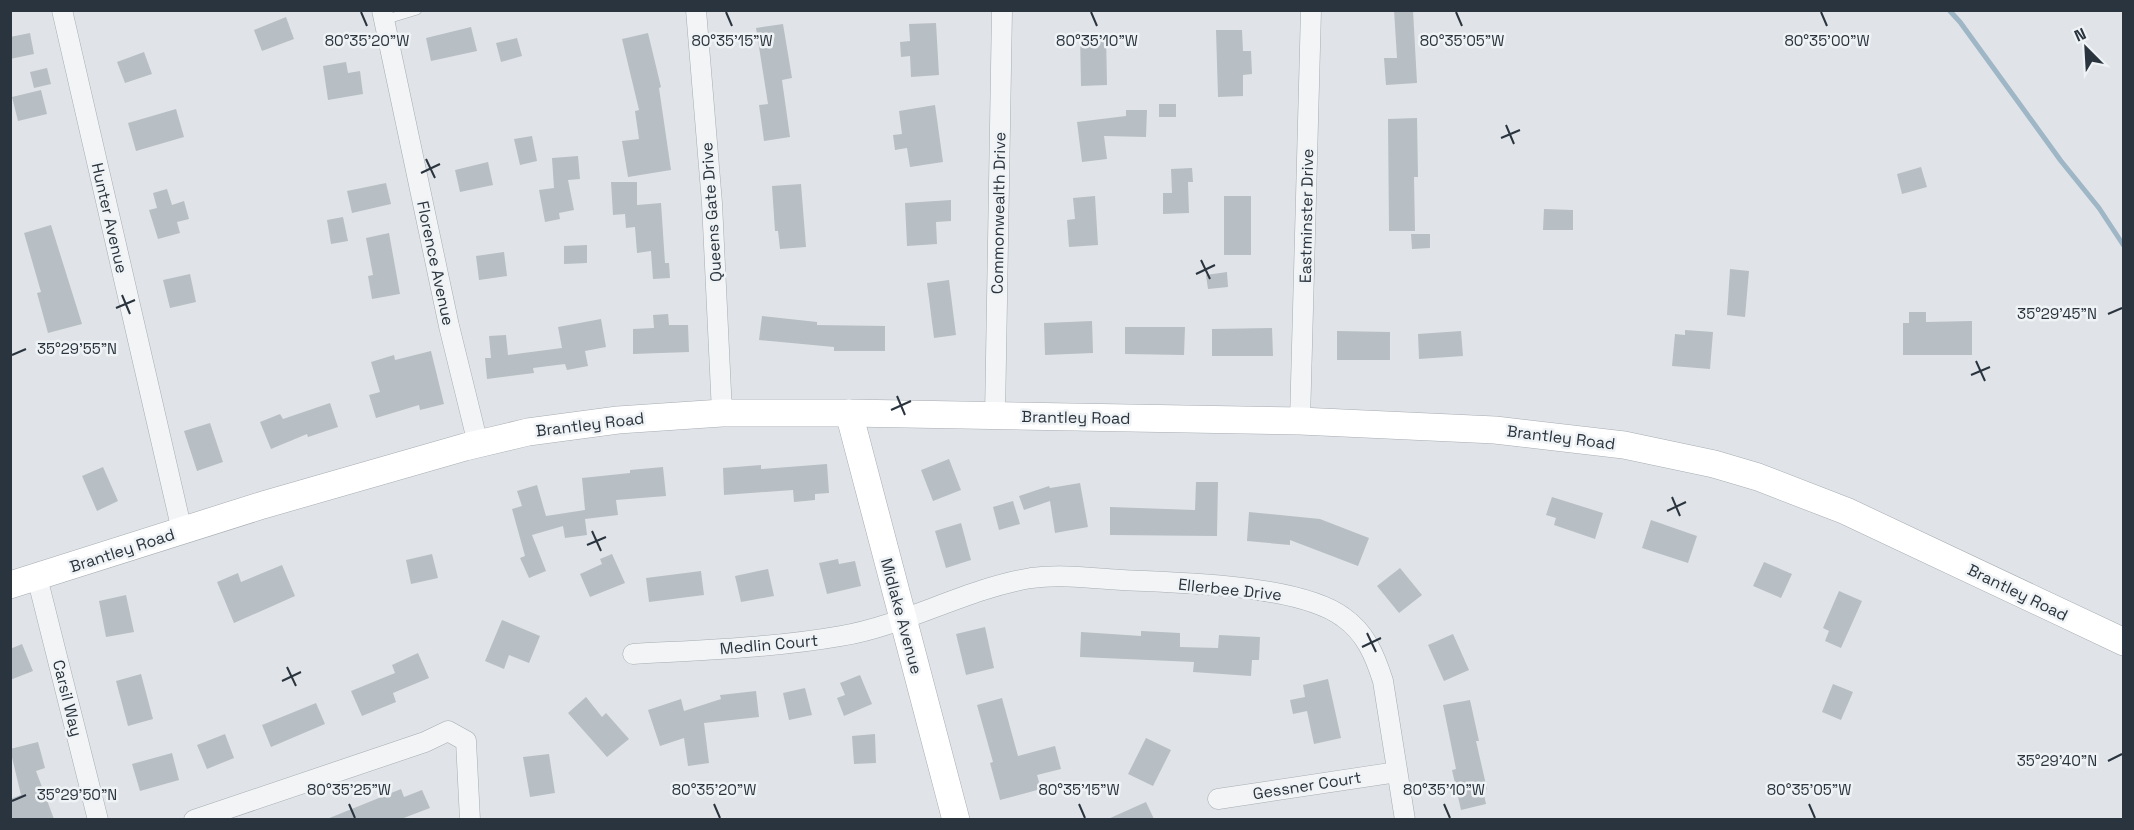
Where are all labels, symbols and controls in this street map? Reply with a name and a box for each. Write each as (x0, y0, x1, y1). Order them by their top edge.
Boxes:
north arrow (2056, 18, 2116, 78)
text: N (2071, 23, 2089, 47)
text: 80°35'20"W (325, 31, 409, 50)
text: 80°35'15"W (691, 31, 773, 50)
text: 80°35'10"W (1056, 31, 1138, 50)
text: 80°35'05"W (1420, 31, 1504, 50)
text: 80°35'00"W (1784, 31, 1870, 50)
street label: Commonwealth Drive (987, 132, 1010, 294)
street label: Queens Gate Drive (696, 141, 727, 283)
street label: Eastminster Drive (1295, 149, 1318, 283)
street label: Hunter Avenue (87, 161, 132, 275)
street label: Florence Avenue (412, 199, 459, 327)
text: 35°29'45"N (2017, 304, 2097, 323)
text: 35°29'55"N (37, 339, 117, 358)
street label: Brantley Road (1021, 406, 1131, 429)
street label: Brantley Road (535, 407, 645, 442)
street label: Brantley Road (1506, 420, 1616, 455)
street label: Brantley Road (67, 524, 177, 577)
street label: Midlake Avenue (876, 556, 927, 676)
street label: Brantley Road (1964, 559, 2071, 626)
street label: Ellerbee Drive (1177, 574, 1283, 605)
street label: Medlin Court (719, 630, 819, 659)
street label: Carsil Way (48, 658, 87, 739)
text: 35°29'40"N (2017, 751, 2097, 770)
street label: Gessner Court (1251, 767, 1363, 804)
text: 80°35'25"W (307, 780, 391, 799)
text: 80°35'20"W (672, 780, 756, 799)
text: 80°35'15"W (1038, 780, 1120, 799)
text: 80°35'10"W (1403, 780, 1485, 799)
text: 80°35'05"W (1767, 780, 1851, 799)
text: 35°29'50"N (37, 785, 117, 804)

